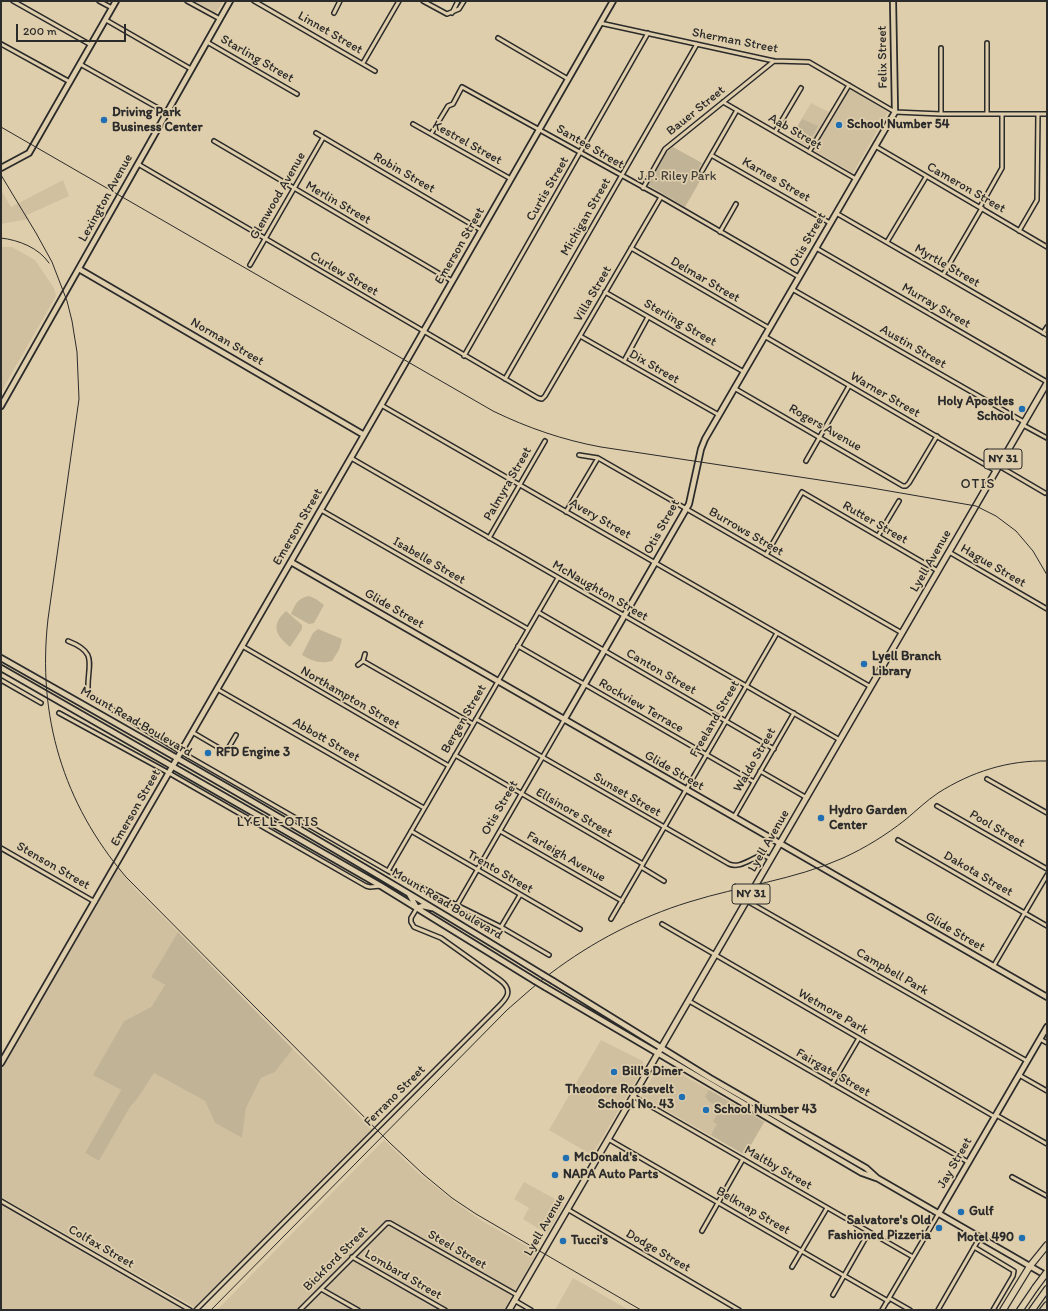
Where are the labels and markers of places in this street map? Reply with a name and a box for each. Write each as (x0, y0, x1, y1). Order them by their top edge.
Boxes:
place label: Driving Park Business Center (112, 105, 203, 136)
marker: Driving Park Business Center (99, 115, 109, 125)
place label: School Number 54 (847, 117, 949, 133)
marker: School Number 54 (834, 120, 844, 130)
place label: Holy Apostles School (937, 394, 1014, 425)
marker: Holy Apostles School (1017, 404, 1027, 414)
place label: Lyell Branch Library (872, 649, 941, 680)
marker: Lyell Branch Library (859, 659, 869, 669)
place label: RFD Engine 3 (216, 745, 290, 761)
marker: RFD Engine 3 (203, 748, 213, 758)
place label: Hydro Garden Center (829, 803, 907, 834)
marker: Hydro Garden Center (816, 813, 826, 823)
place label: Bill's Diner (622, 1064, 683, 1080)
marker: Bill's Diner (609, 1067, 619, 1077)
place label: Theodore Roosevelt School No. 43 (565, 1082, 674, 1113)
marker: Theodore Roosevelt School No. 43 (677, 1092, 687, 1102)
place label: School Number 43 (714, 1102, 817, 1118)
marker: School Number 43 (701, 1105, 711, 1115)
place label: McDonald's (574, 1150, 638, 1166)
marker: McDonald's (561, 1153, 571, 1163)
place label: NAPA Auto Parts (563, 1167, 658, 1183)
marker: NAPA Auto Parts (550, 1170, 560, 1180)
place label: Gulf (969, 1204, 994, 1220)
marker: Gulf (956, 1207, 966, 1217)
place label: Salvatore's Old Fashioned Pizzeria (828, 1213, 931, 1244)
marker: Salvatore's Old Fashioned Pizzeria (934, 1223, 944, 1233)
place label: Motel 490 (957, 1230, 1014, 1246)
place label: Tucci's (571, 1233, 608, 1249)
marker: Motel 490 (1017, 1233, 1027, 1243)
marker: Tucci's (558, 1236, 568, 1246)

